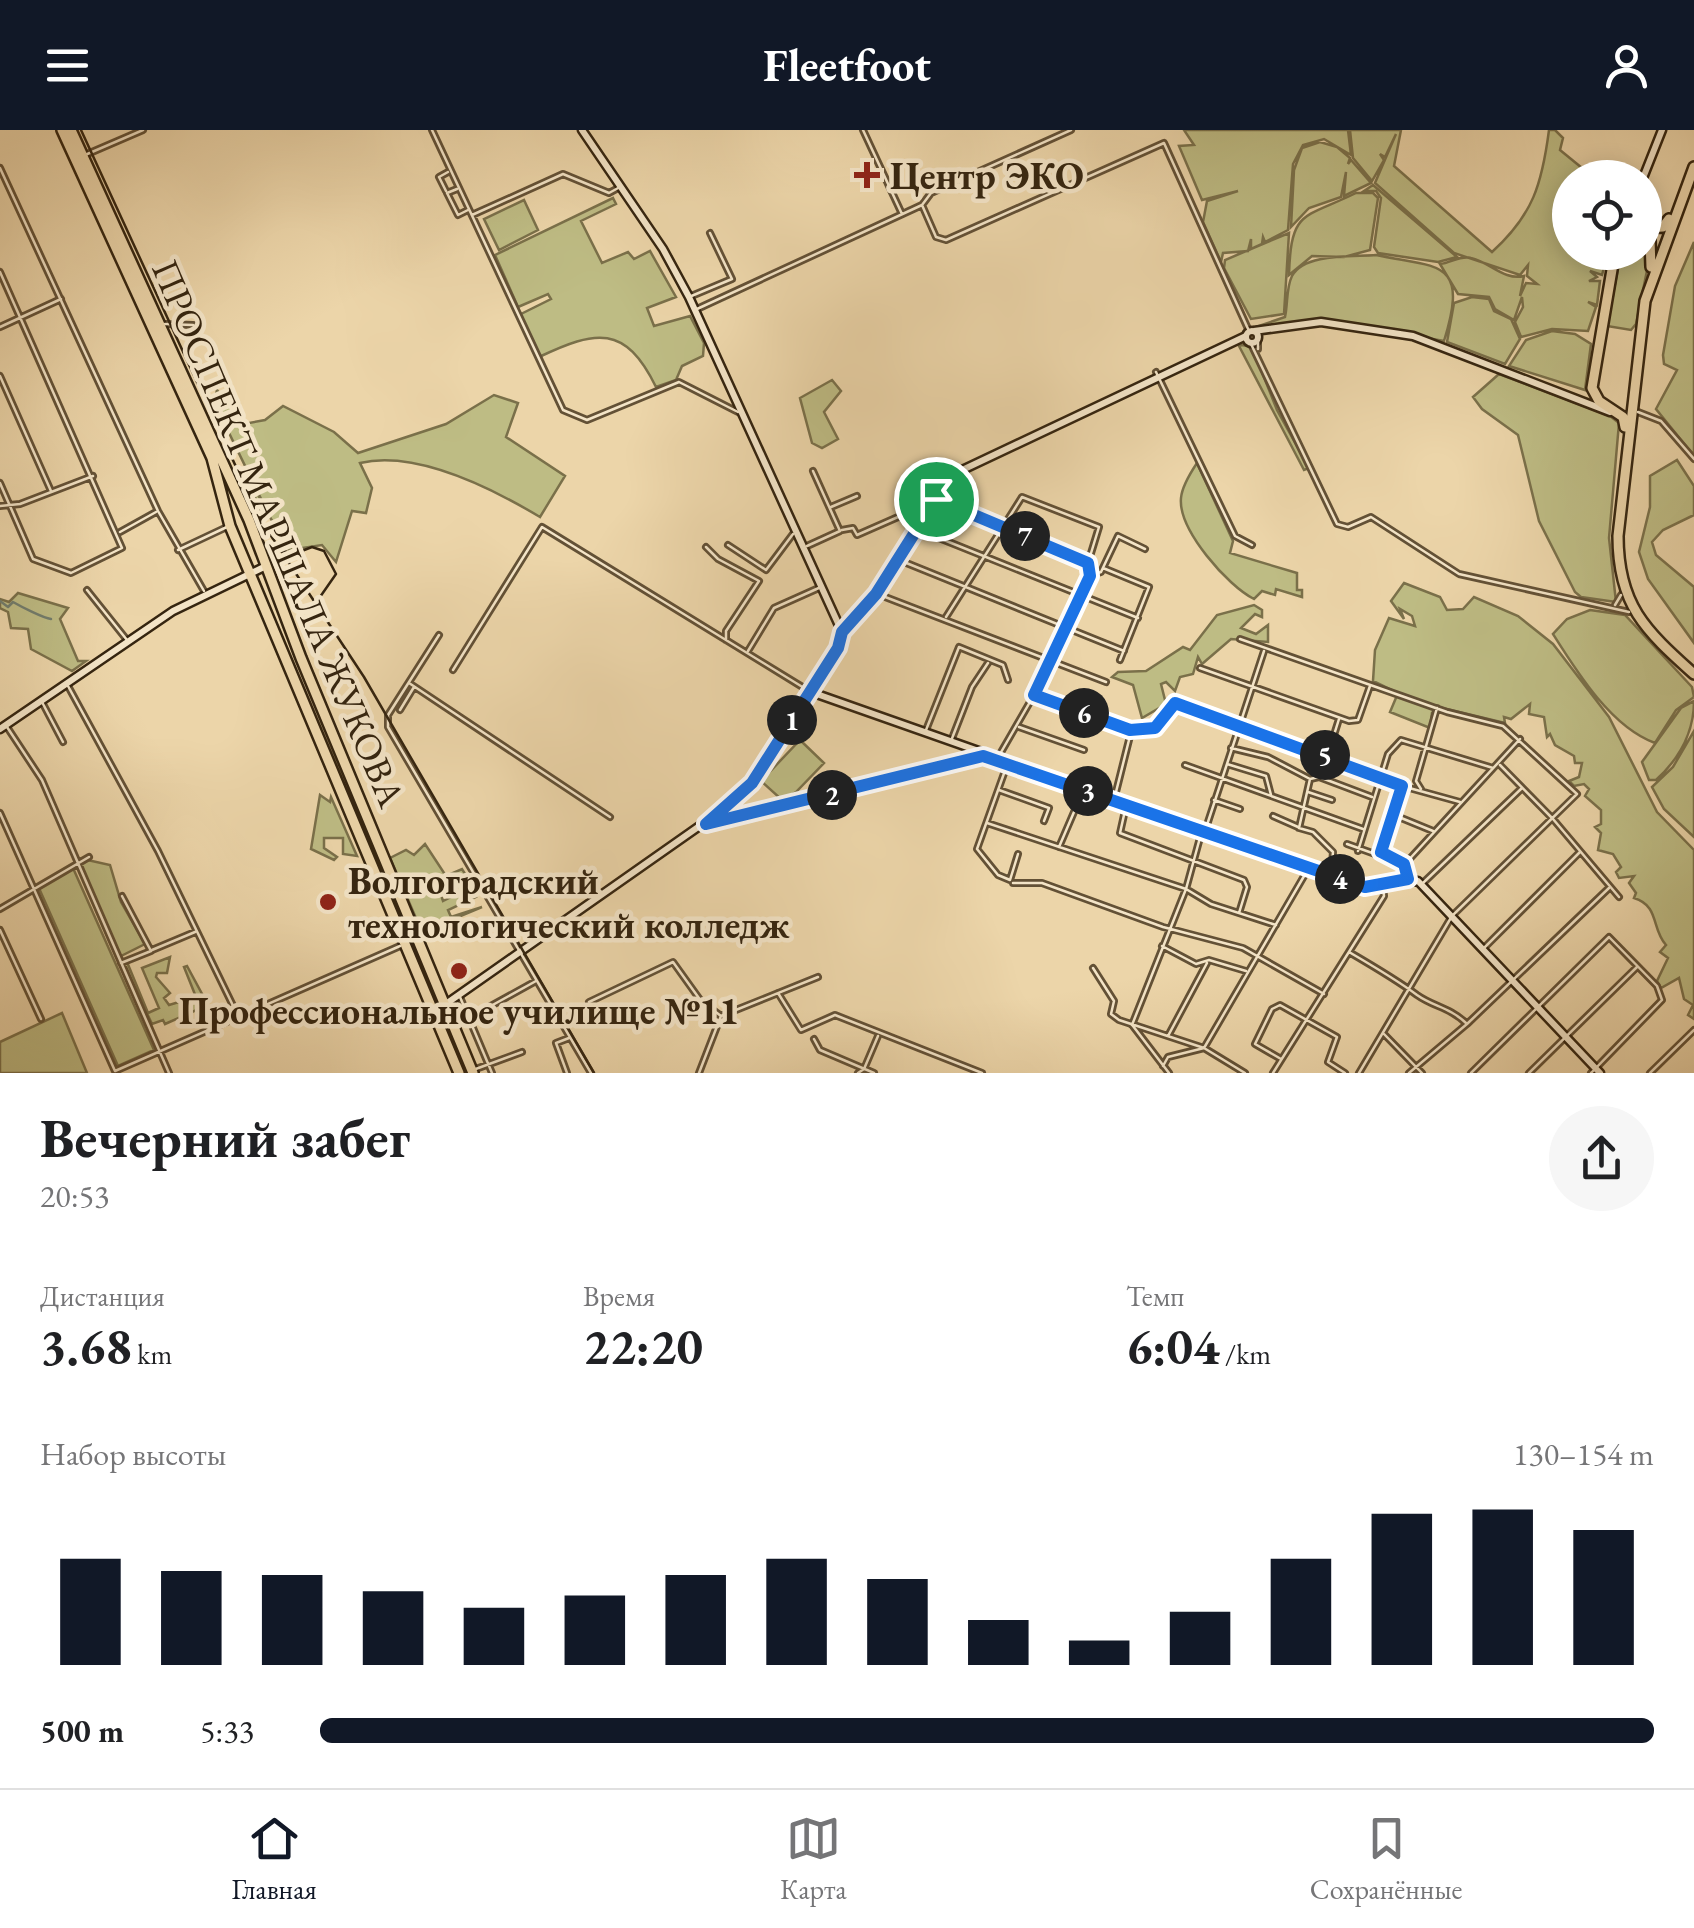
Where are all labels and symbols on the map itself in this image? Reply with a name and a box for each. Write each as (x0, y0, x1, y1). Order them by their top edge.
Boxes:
place label: Центр ЭКО (890, 151, 1084, 200)
marker: Центр ЭКО (854, 162, 880, 188)
street label: ПРОСПЕКТ МАРШАЛА ЖУКОВА (141, 252, 417, 815)
pin (894, 457, 979, 542)
pin: 7 (1000, 511, 1050, 561)
pin: 6 (1059, 688, 1109, 738)
pin: 1 (767, 695, 817, 745)
pin: 5 (1300, 730, 1350, 780)
pin: 3 (1063, 766, 1113, 816)
pin: 2 (807, 770, 857, 820)
pin: 4 (1315, 854, 1365, 904)
place label: Волгоградский технологический колледж (348, 856, 790, 949)
marker: Волгоградский технологический колледж (317, 891, 339, 913)
marker: Профессиональное училище №11 (448, 960, 470, 982)
place label: Профессиональное училище №11 (179, 986, 739, 1035)

